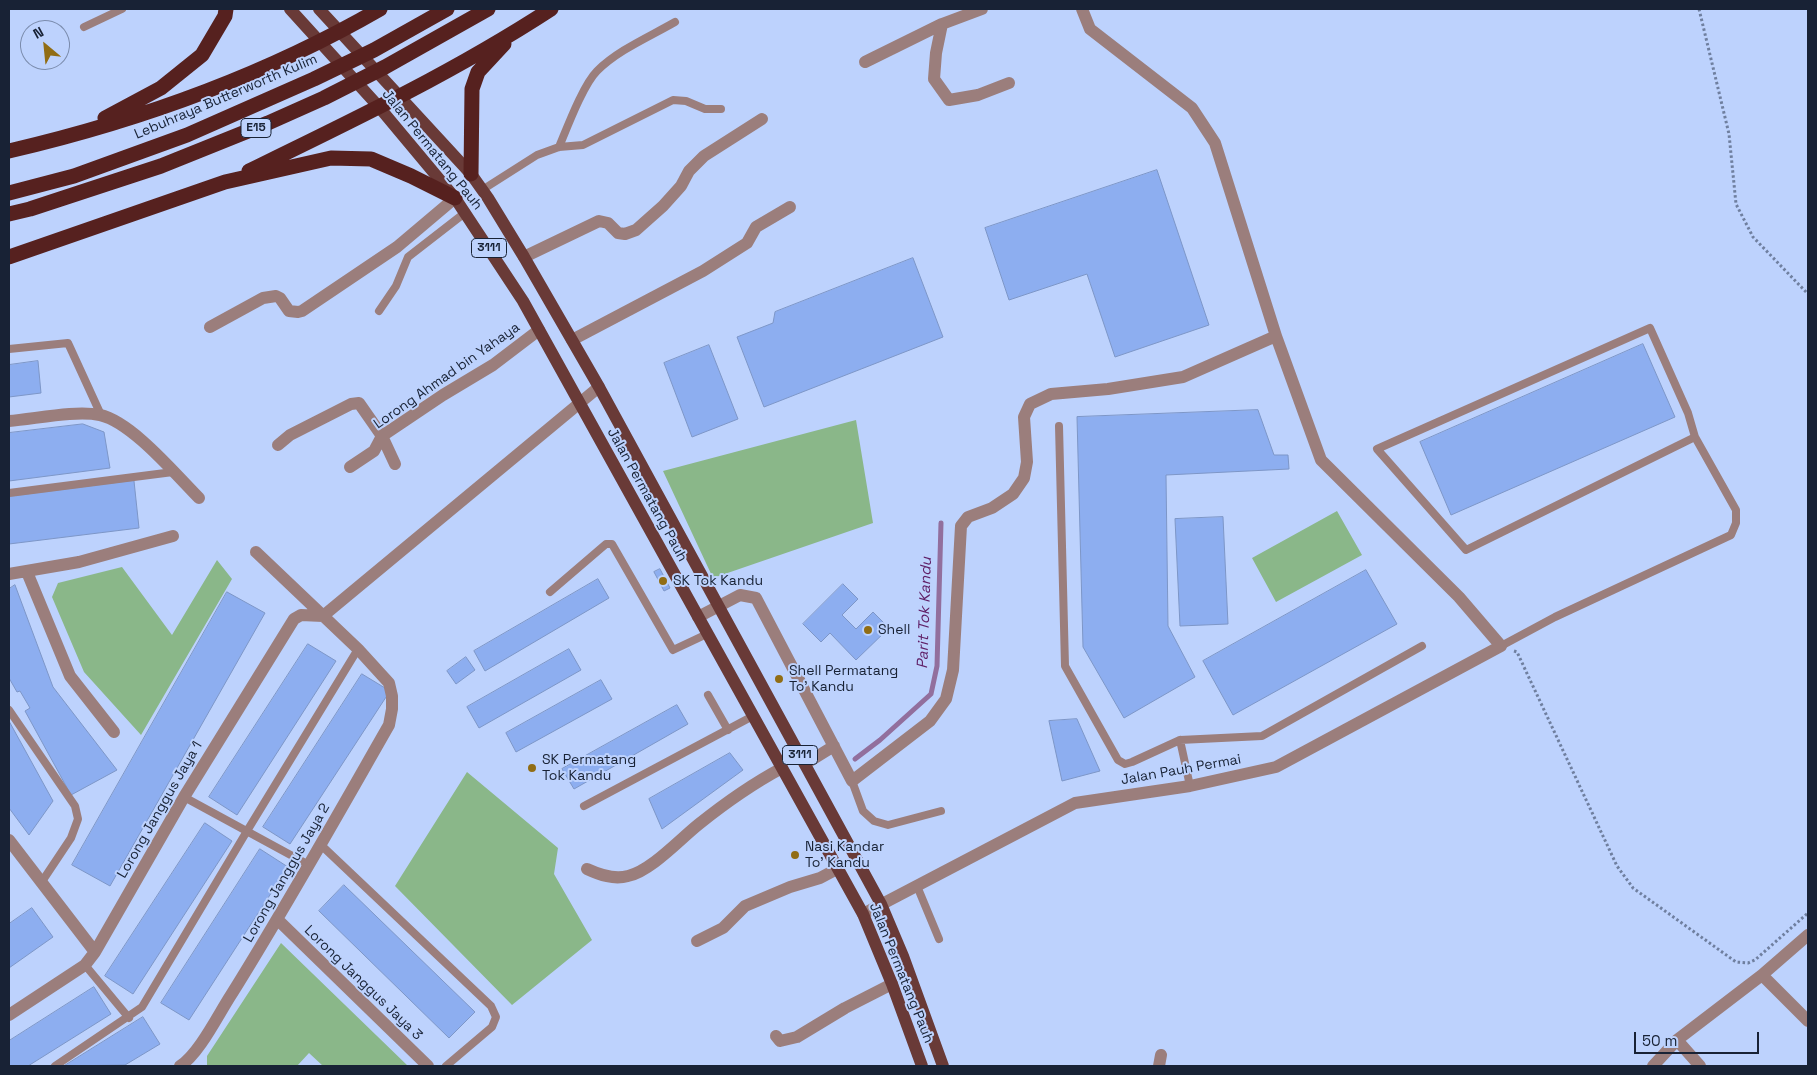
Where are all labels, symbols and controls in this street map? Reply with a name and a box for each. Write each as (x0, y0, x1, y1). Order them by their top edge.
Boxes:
north arrow (20, 20, 70, 70)
text: N (30, 22, 47, 43)
street label: Lebuhraya Butterworth Kulim (132, 51, 320, 143)
street label: Jalan Permatang Pauh (378, 86, 486, 214)
road number: E15 (241, 119, 271, 138)
road number: 3111 (472, 238, 506, 258)
street label: Lorong Ahmad bin Yahaya (371, 319, 523, 433)
street label: Jalan Permatang Pauh (603, 425, 691, 565)
water label: Parit Tok Kandu (914, 557, 936, 669)
place label: SK Tok Kandu (673, 573, 763, 589)
marker: SK Tok Kandu (657, 575, 669, 587)
place label: Shell (878, 622, 910, 638)
marker: Shell (862, 624, 874, 636)
place label: Shell Permatang To' Kandu (789, 663, 898, 696)
marker: Shell Permatang To' Kandu (773, 673, 785, 685)
street label: Lorong Janggus Jaya 1 (114, 739, 206, 881)
road number: 3111 (782, 746, 818, 764)
street label: Jalan Pauh Permai (1120, 751, 1242, 789)
place label: SK Permatang Tok Kandu (542, 752, 636, 784)
marker: SK Permatang Tok Kandu (526, 762, 538, 774)
street label: Lorong Janggus Jaya 2 (240, 801, 334, 945)
place label: Nasi Kandar To' Kandu (805, 839, 884, 872)
marker: Nasi Kandar To' Kandu (789, 849, 801, 861)
street label: Jalan Permatang Pauh (865, 900, 937, 1046)
street label: Lorong Janggus Jaya 3 (300, 922, 426, 1044)
scale bar (1637, 1022, 1762, 1054)
text: 50 m (1642, 1031, 1677, 1050)

